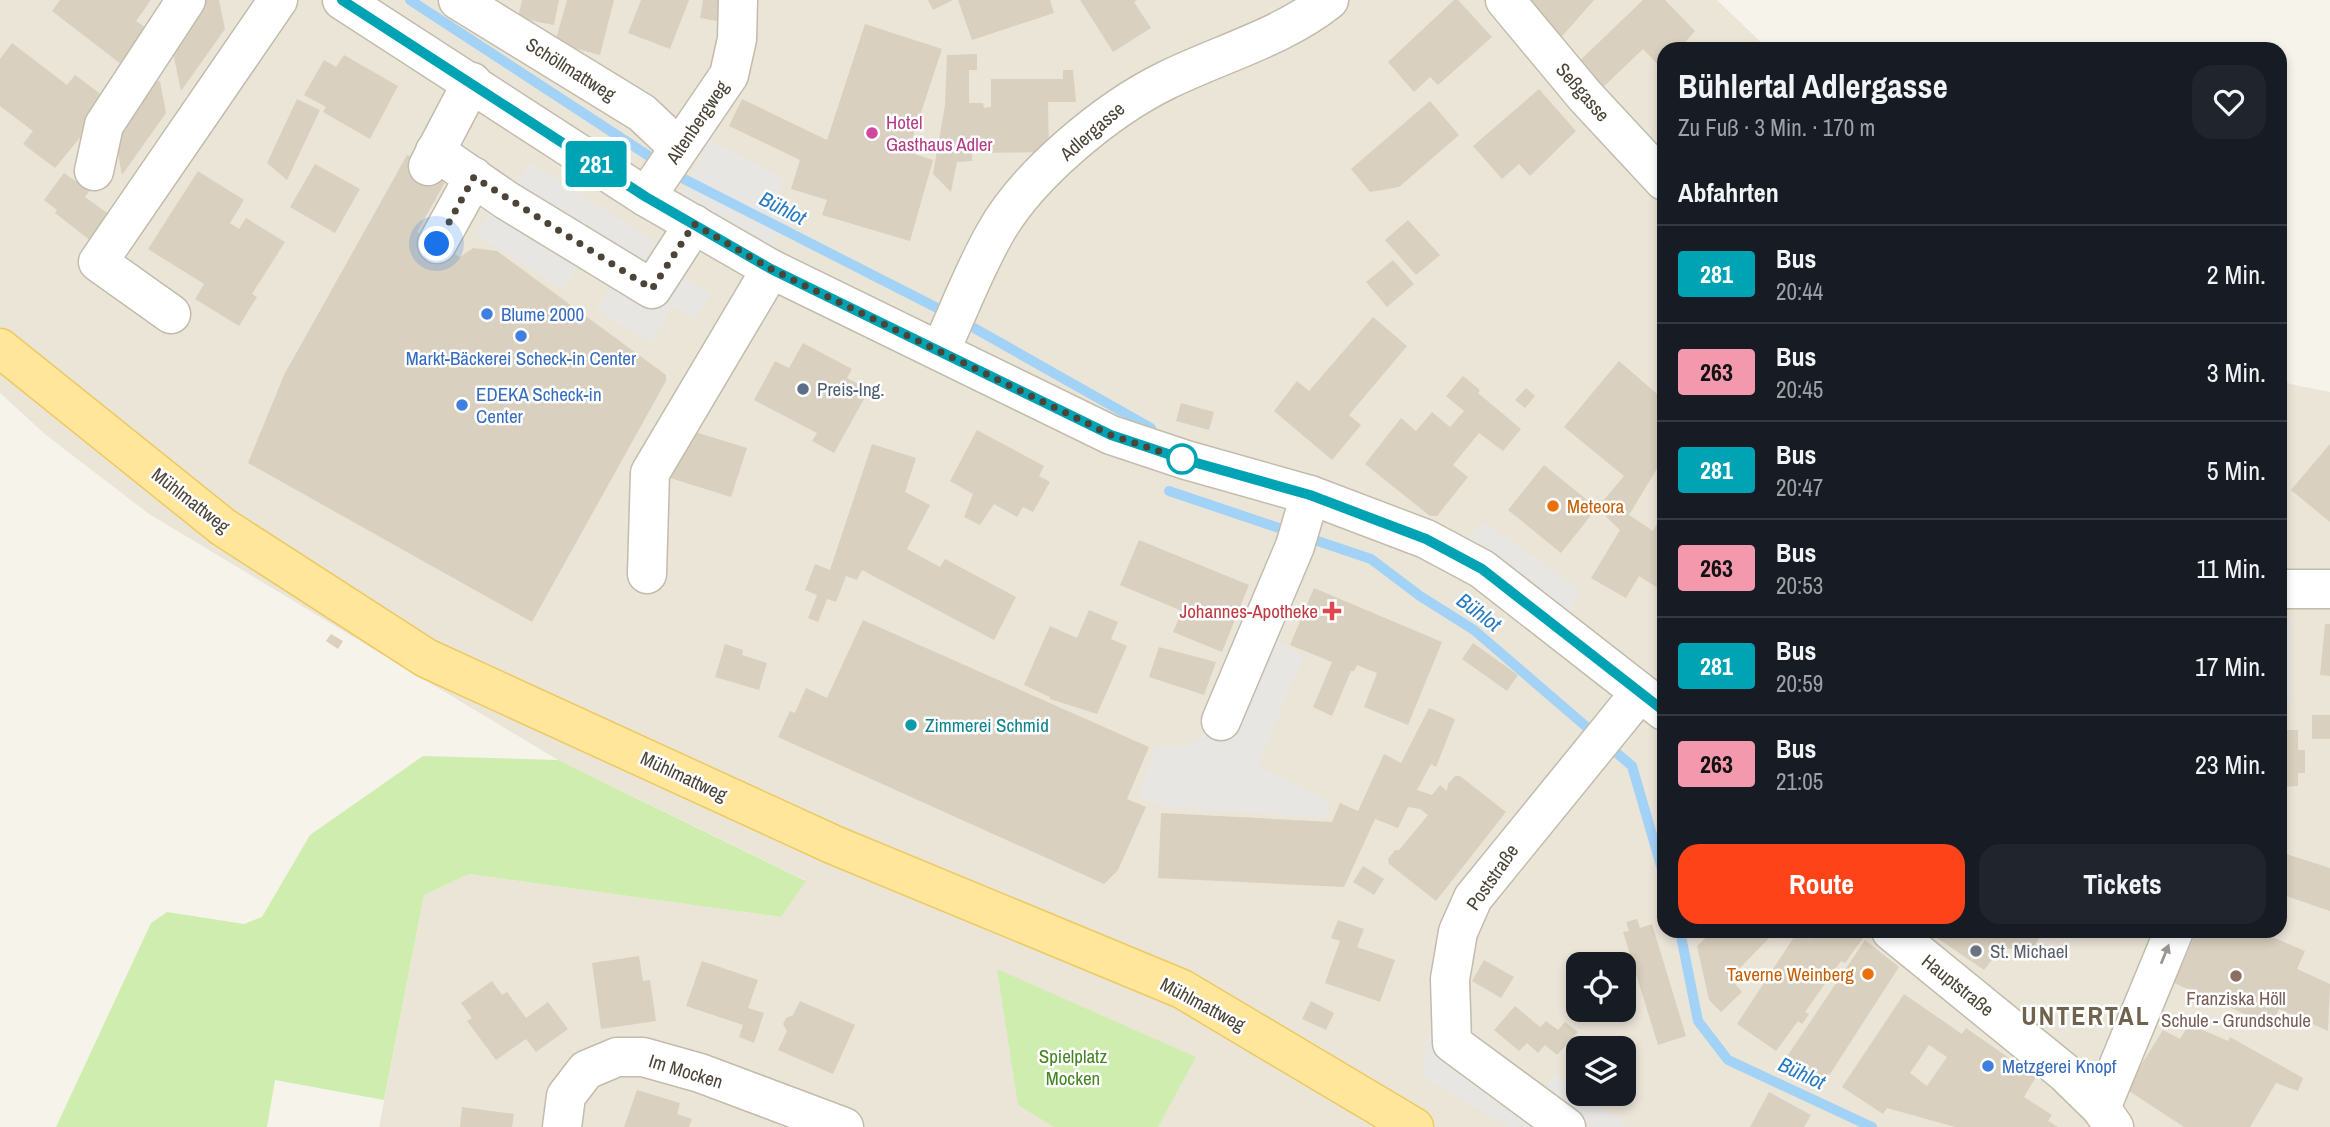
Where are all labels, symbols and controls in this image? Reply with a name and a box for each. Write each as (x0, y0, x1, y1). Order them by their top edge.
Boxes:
street label: Schöllmattweg (521, 31, 621, 107)
street label: Seßgasse (1550, 57, 1616, 127)
text: Bühlertal Adlergasse (1678, 64, 1948, 108)
button: heart (2192, 65, 2266, 139)
street label: Altenbergweg (659, 75, 735, 170)
street label: Adlergasse (1053, 96, 1130, 167)
place label: Hotel Gasthaus Adler (886, 109, 993, 157)
text: Zu Fuß · 3 Min. · 170 m (1678, 112, 1875, 143)
marker: Hotel Gasthaus Adler (864, 125, 880, 141)
line badge: 281 (556, 141, 636, 187)
text: 281 (580, 148, 612, 180)
text: Abfahrten (1678, 175, 1779, 210)
water label: Bühlot (755, 184, 812, 233)
your location (419, 226, 454, 261)
text: Bus (1776, 241, 1816, 276)
text: 2 Min. (2207, 257, 2266, 292)
text: 281 (1700, 258, 1733, 290)
text: 20:44 (1776, 276, 1823, 307)
place label: Blume 2000 (501, 301, 584, 327)
marker: Blume 2000 (479, 306, 495, 322)
marker: Markt-Bäckerei Scheck-in Center (513, 328, 529, 344)
text: Bus (1776, 339, 1816, 374)
place label: Markt-Bäckerei Scheck-in Center (406, 345, 637, 371)
text: 3 Min. (2207, 355, 2266, 390)
text: 263 (1700, 356, 1733, 388)
text: 20:45 (1776, 374, 1823, 405)
place label: Preis-Ing. (817, 376, 885, 402)
place label: EDEKA Scheck-in Center (476, 381, 602, 429)
marker: Preis-Ing. (795, 381, 811, 397)
marker: EDEKA Scheck-in Center (454, 397, 470, 413)
text: Bus (1776, 437, 1816, 472)
unlabelled marker (1167, 444, 1197, 474)
text: 5 Min. (2207, 453, 2266, 488)
text: 281 (1700, 454, 1733, 486)
street label: Mühlmattweg (146, 461, 236, 539)
text: 20:47 (1776, 472, 1823, 503)
place label: Meteora (1567, 493, 1624, 519)
marker: Meteora (1545, 498, 1561, 514)
text: Bus (1776, 535, 1816, 570)
text: 11 Min. (2196, 551, 2266, 586)
text: 263 (1700, 552, 1733, 584)
text: 20:53 (1776, 570, 1823, 601)
water label: Bühlot (1451, 586, 1508, 639)
place label: Johannes-Apotheke (1179, 598, 1318, 624)
marker: Johannes-Apotheke (1324, 603, 1340, 619)
text: Bus (1776, 633, 1816, 668)
text: 17 Min. (2195, 649, 2266, 684)
text: 281 (1700, 650, 1733, 682)
text: 20:59 (1776, 668, 1823, 699)
place label: Zimmerei Schmid (925, 712, 1049, 738)
marker: Zimmerei Schmid (903, 717, 919, 733)
text: Bus (1776, 731, 1816, 766)
street label: Mühlmattweg (637, 745, 732, 807)
text: 23 Min. (2195, 747, 2266, 782)
text: 263 (1700, 748, 1733, 780)
text: 21:05 (1776, 766, 1823, 797)
street label: Poststraße (1460, 839, 1524, 915)
button: Route (1678, 844, 1965, 924)
button: Tickets (1979, 844, 2266, 924)
place label: St. Michael (1990, 938, 2068, 964)
marker: St. Michael (1968, 943, 1984, 959)
one-way arrow (2159, 943, 2170, 964)
street label: Hauptstraße (1917, 948, 1999, 1022)
map controls (1566, 952, 1636, 1106)
button: locate (1566, 952, 1636, 1022)
place label: Taverne Weinberg (1727, 961, 1854, 987)
marker: Taverne Weinberg (1860, 966, 1876, 982)
marker: Franziska Höll Schule - Grundschule (2228, 968, 2244, 984)
street label: Mühlmattweg (1156, 971, 1250, 1037)
place label: Franziska Höll Schule - Grundschule (2161, 985, 2311, 1033)
district label: UNTERTAL (2021, 998, 2151, 1033)
button: layers (1566, 1036, 1636, 1106)
park label: Spielplatz Mocken (1039, 1043, 1107, 1091)
street label: Im Mocken (646, 1047, 726, 1095)
water label: Bühlot (1774, 1050, 1831, 1097)
place label: Metzgerei Knopf (2002, 1053, 2117, 1079)
marker: Metzgerei Knopf (1980, 1058, 1996, 1074)

